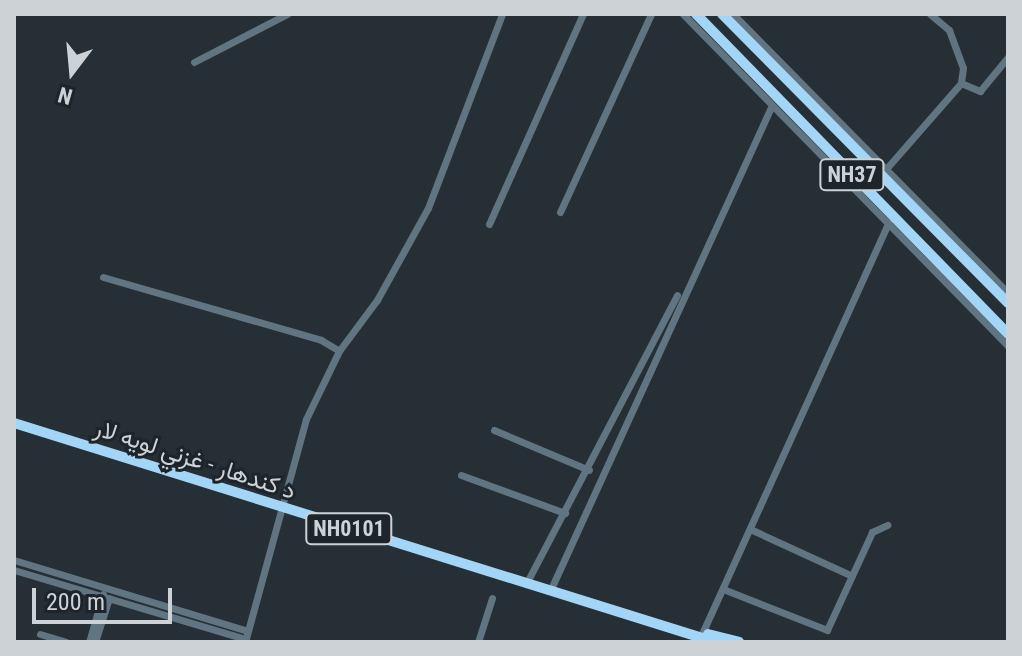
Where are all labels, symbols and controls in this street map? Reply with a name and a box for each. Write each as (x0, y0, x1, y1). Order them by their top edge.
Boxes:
north arrow (32, 32, 112, 112)
text: N (55, 82, 75, 109)
road number: NH37 (818, 157, 886, 193)
street label: د کندهار - غزني لويه لار (91, 414, 299, 506)
road number: NH0101 (305, 511, 393, 547)
scale bar (36, 572, 176, 622)
text: 200 m (46, 588, 105, 616)

